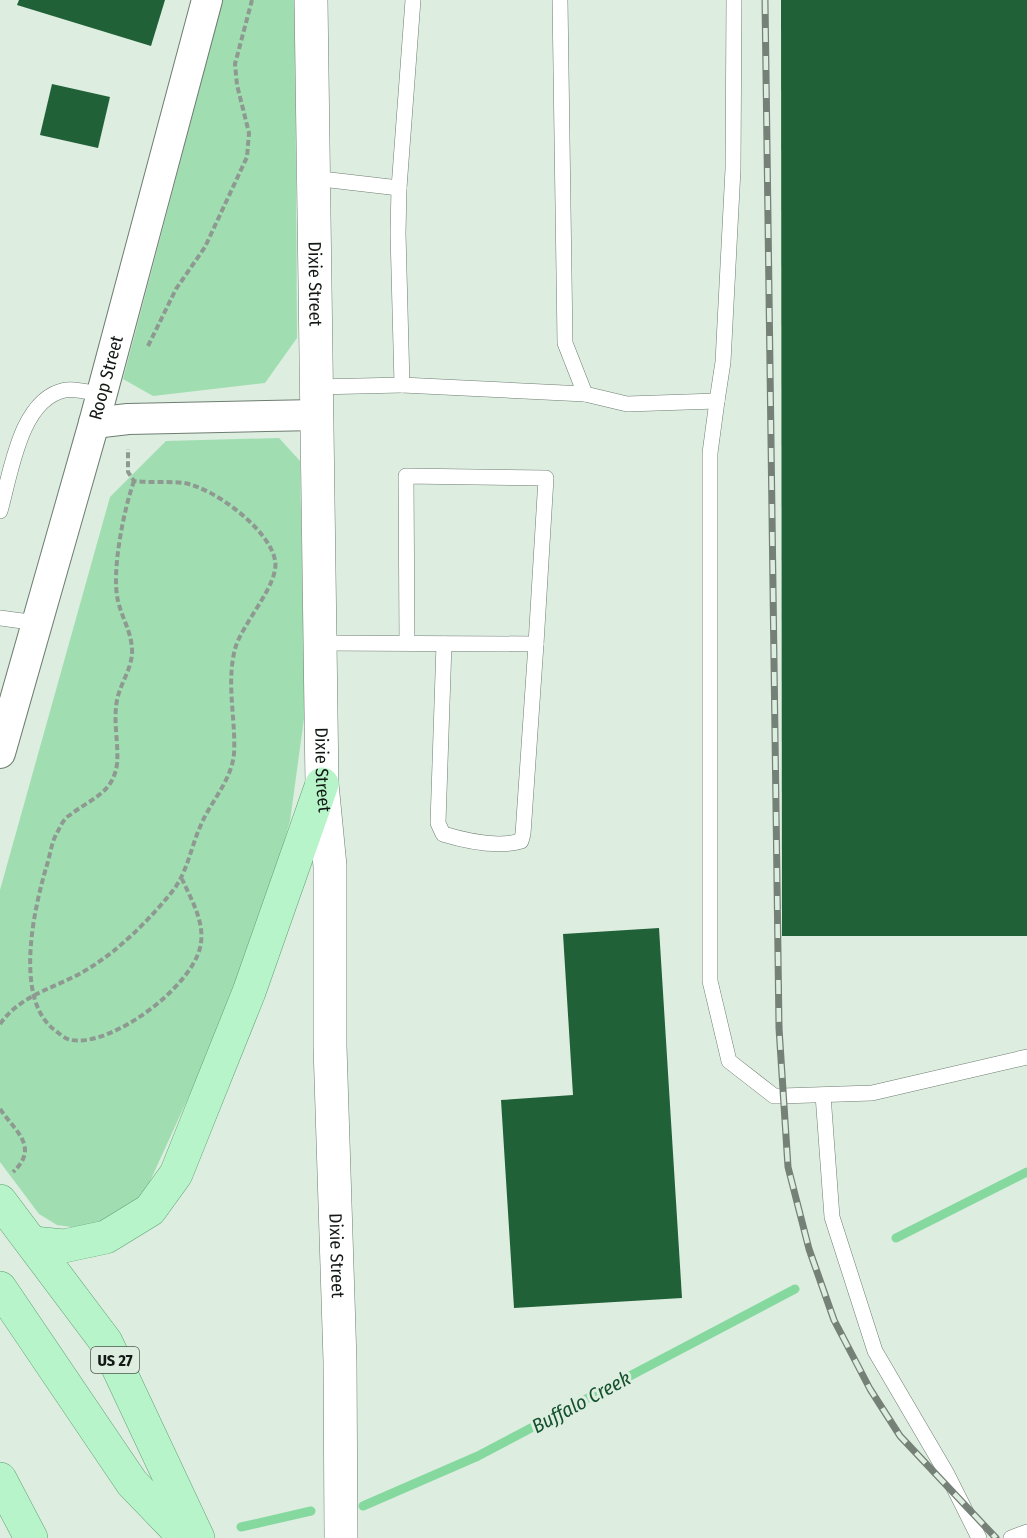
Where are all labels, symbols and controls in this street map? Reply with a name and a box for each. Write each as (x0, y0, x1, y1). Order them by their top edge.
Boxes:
street label: Dixie Street (303, 241, 327, 327)
street label: Roop Street (84, 333, 128, 422)
street label: Dixie Street (310, 727, 336, 813)
street label: Dixie Street (324, 1213, 349, 1298)
road number: US 27 (91, 1347, 139, 1373)
water label: Buffalo Creek (527, 1366, 635, 1438)

